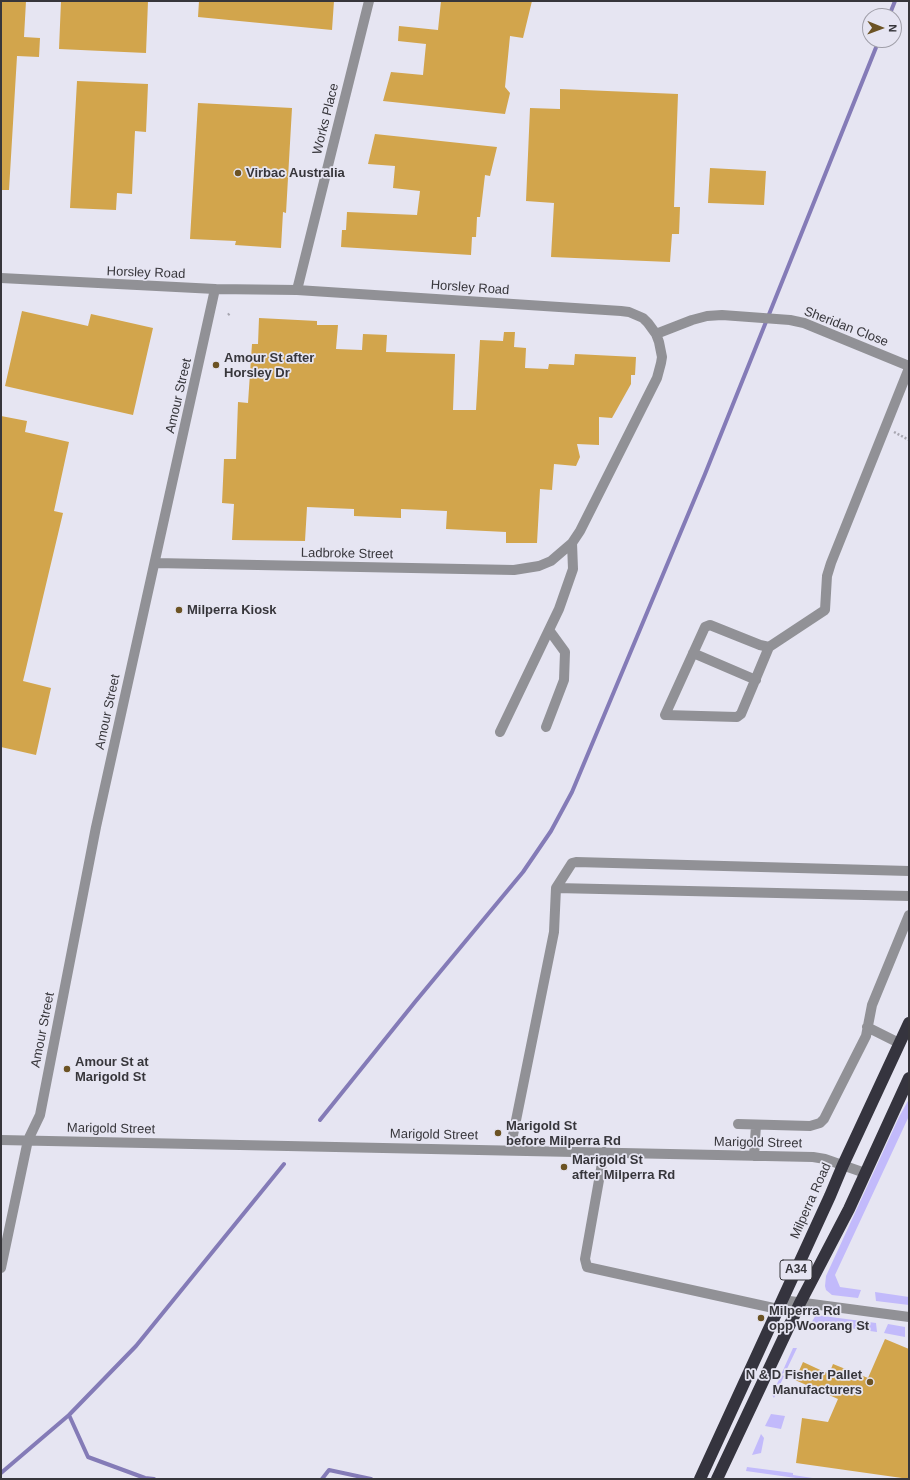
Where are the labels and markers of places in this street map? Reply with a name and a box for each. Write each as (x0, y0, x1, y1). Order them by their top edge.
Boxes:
place label: Virbac Australia (246, 165, 345, 181)
marker: Virbac Australia (233, 168, 243, 178)
place label: Amour St after Horsley Dr (224, 350, 314, 381)
marker: Amour St after Horsley Dr (211, 360, 221, 370)
place label: Milperra Kiosk (187, 602, 277, 618)
marker: Milperra Kiosk (174, 605, 184, 615)
place label: Amour St at Marigold St (75, 1054, 149, 1085)
marker: Amour St at Marigold St (62, 1064, 72, 1074)
place label: Marigold St before Milperra Rd (506, 1118, 621, 1149)
marker: Marigold St before Milperra Rd (493, 1128, 503, 1138)
place label: Marigold St after Milperra Rd (572, 1152, 675, 1183)
marker: Marigold St after Milperra Rd (559, 1162, 569, 1172)
place label: Milperra Rd opp Woorang St (769, 1303, 869, 1334)
marker: Milperra Rd opp Woorang St (756, 1313, 766, 1323)
place label: N & D Fisher Pallet Manufacturers (746, 1367, 862, 1398)
marker: N & D Fisher Pallet Manufacturers (865, 1377, 875, 1387)

